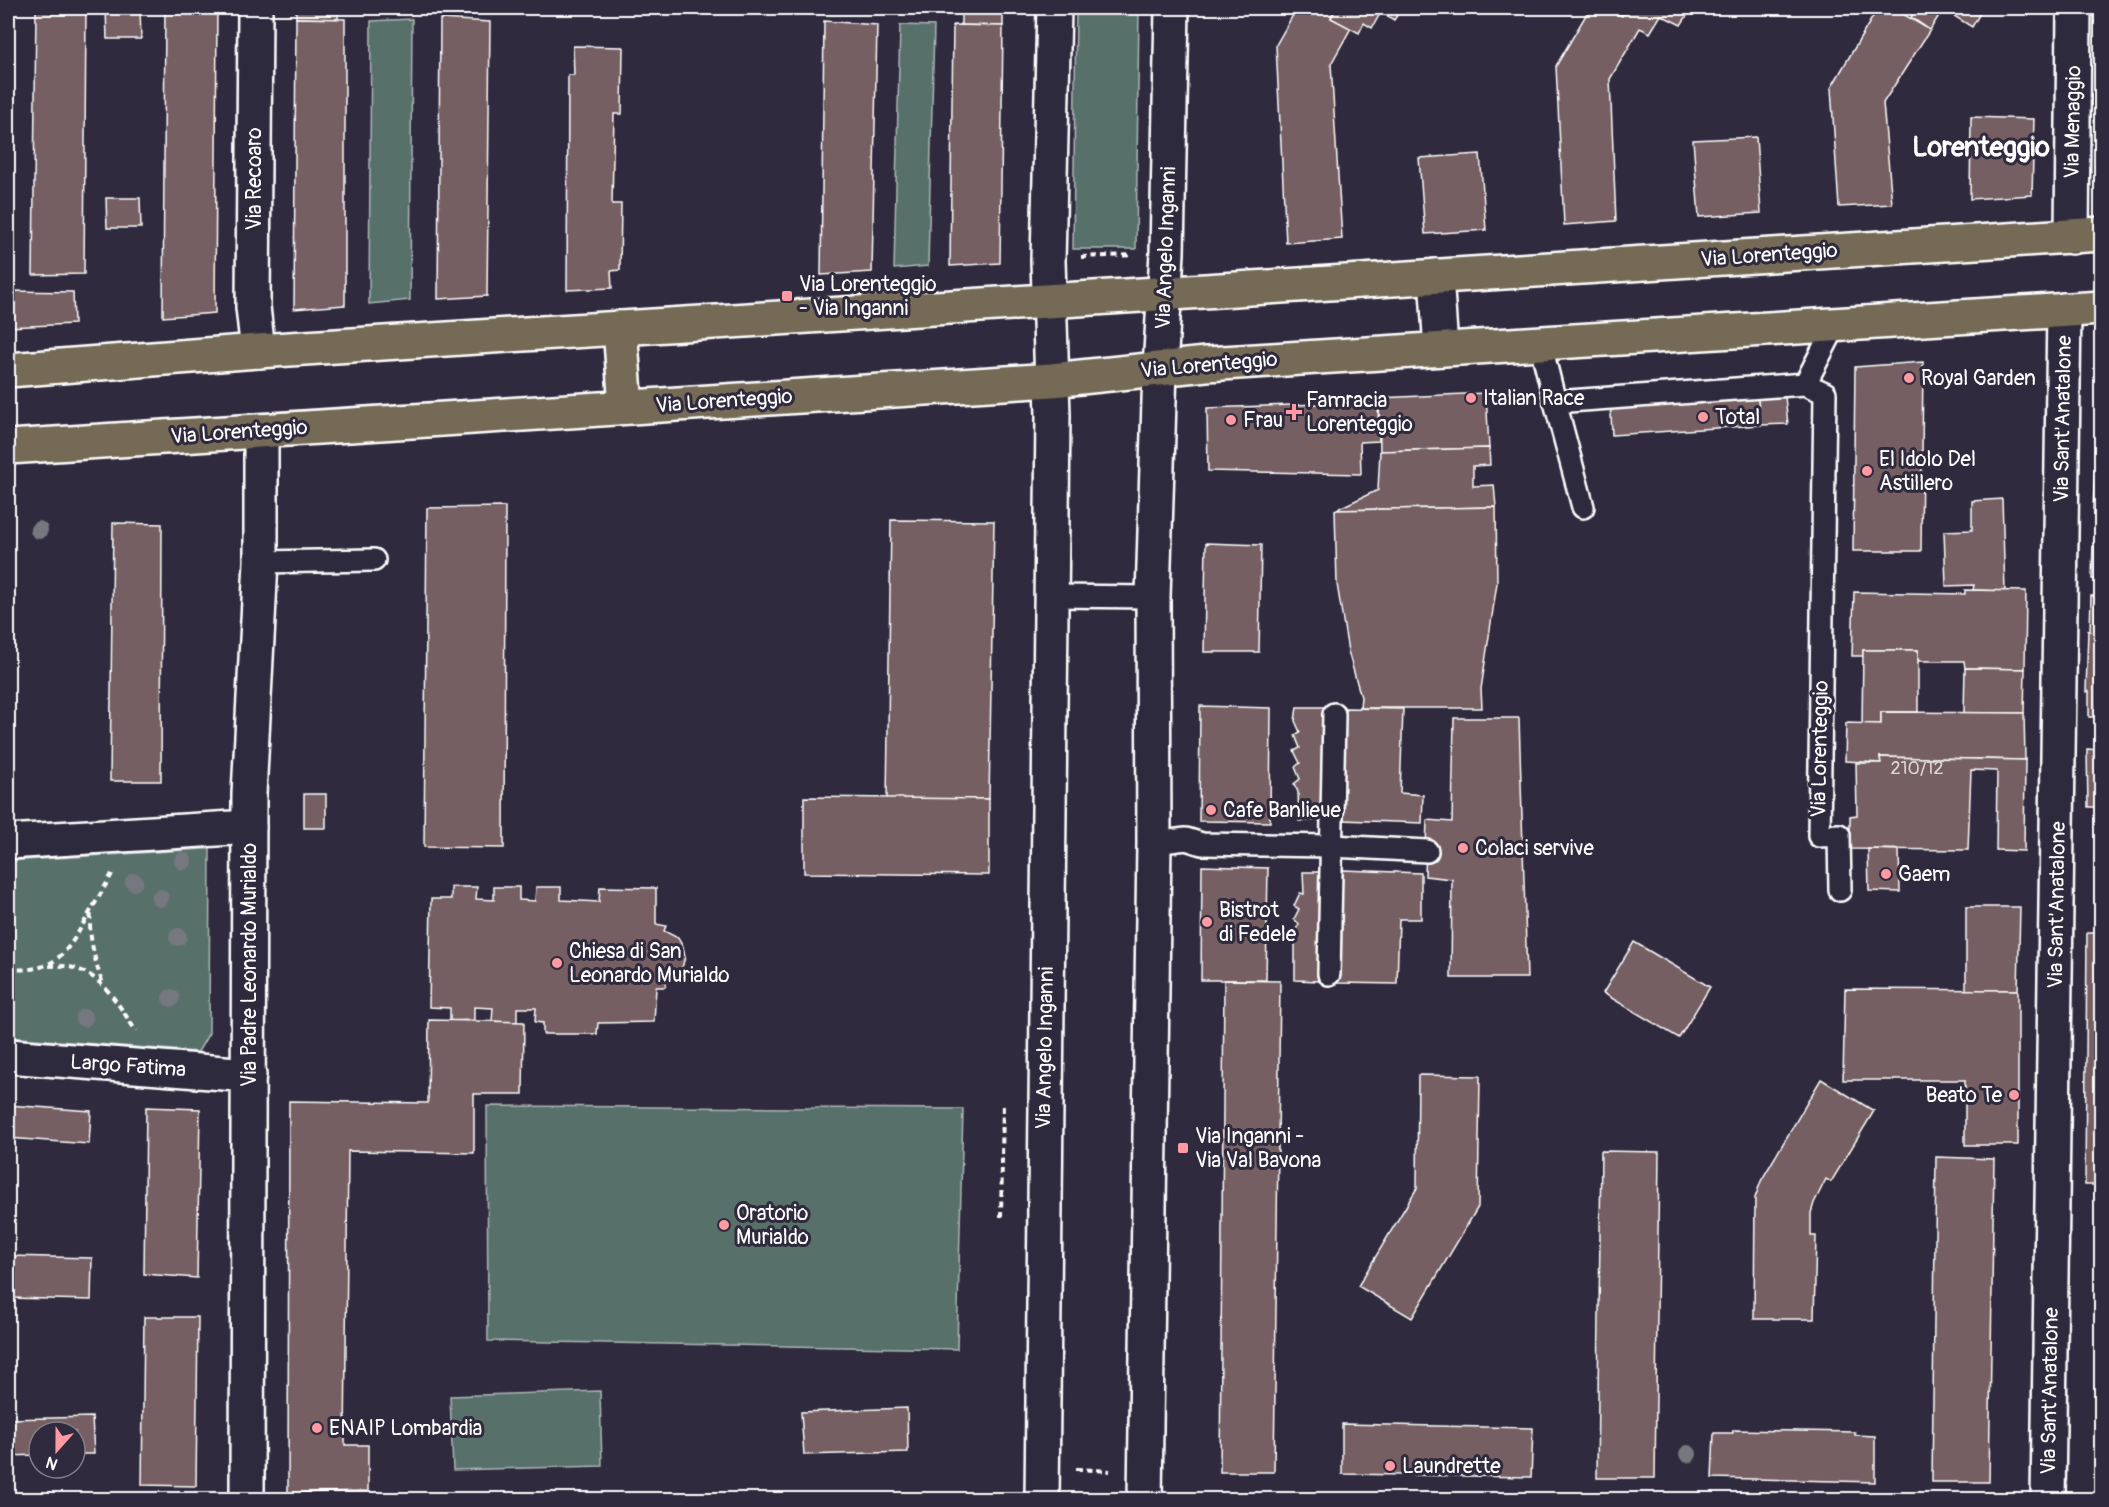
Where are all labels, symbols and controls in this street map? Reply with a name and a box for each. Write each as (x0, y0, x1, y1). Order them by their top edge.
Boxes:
street label: Via Menaggio (2059, 65, 2087, 179)
street label: Via Recoaro (241, 127, 268, 231)
district label: Lorenteggio (1912, 131, 2050, 164)
street label: Via Angelo Inganni (1150, 166, 1182, 330)
street label: Via Lorenteggio (1700, 237, 1838, 273)
place label: Via Lorenteggio - Via Inganni (799, 271, 936, 322)
marker: Via Lorenteggio - Via Inganni (780, 289, 794, 303)
street label: Via Sant'Anatalone (2048, 334, 2078, 503)
street label: Via Lorenteggio (1139, 346, 1279, 384)
place label: Royal Garden (1921, 365, 2036, 392)
marker: Royal Garden (1902, 371, 1916, 385)
street label: Via Lorenteggio (655, 383, 793, 419)
place label: Italian Race (1483, 385, 1585, 412)
place label: Famracia Lorenteggio (1306, 387, 1413, 438)
marker: Italian Race (1464, 391, 1478, 405)
place label: Total (1715, 404, 1760, 431)
marker: Famracia Lorenteggio (1287, 405, 1301, 419)
place label: Frau (1243, 407, 1283, 434)
marker: Total (1696, 410, 1710, 424)
marker: Frau (1224, 413, 1238, 427)
street label: Via Lorenteggio (170, 414, 308, 450)
place label: El Idolo Del Astillero (1879, 446, 1976, 497)
marker: El Idolo Del Astillero (1860, 464, 1874, 478)
street label: Via Lorenteggio (1805, 680, 1835, 818)
house number: 210/12 (1891, 757, 1943, 780)
place label: Cafe Banlieue (1223, 797, 1341, 824)
marker: Cafe Banlieue (1204, 803, 1218, 817)
street label: Via Sant'Anatalone (2042, 820, 2072, 989)
place label: Colaci servive (1475, 835, 1594, 862)
marker: Colaci servive (1456, 841, 1470, 855)
street label: Via Padre Leonardo Murialdo (236, 843, 263, 1087)
place label: Gaem (1898, 861, 1950, 888)
marker: Gaem (1879, 867, 1893, 881)
place label: Bistrot di Fedele (1219, 897, 1297, 948)
marker: Bistrot di Fedele (1200, 915, 1214, 929)
place label: Chiesa di San Leonardo Murialdo (569, 938, 730, 989)
marker: Chiesa di San Leonardo Murialdo (550, 956, 564, 970)
street label: Via Angelo Inganni (1030, 966, 1060, 1130)
street label: Largo Fatima (69, 1048, 187, 1084)
place label: Beato Te (1926, 1082, 2003, 1109)
marker: Beato Te (2007, 1088, 2021, 1102)
place label: Via Inganni - Via Val Bavona (1195, 1123, 1321, 1174)
marker: Via Inganni - Via Val Bavona (1176, 1141, 1190, 1155)
place label: Oratorio Murialdo (736, 1200, 809, 1251)
marker: Oratorio Murialdo (717, 1218, 731, 1232)
street label: Via Sant'Anatalone (2035, 1306, 2065, 1475)
place label: ENAIP Lombardia (329, 1415, 482, 1442)
north arrow (27, 1420, 87, 1480)
marker: ENAIP Lombardia (310, 1421, 324, 1435)
text: N (43, 1452, 61, 1474)
place label: Laundrette (1402, 1453, 1501, 1480)
marker: Laundrette (1383, 1459, 1397, 1473)

